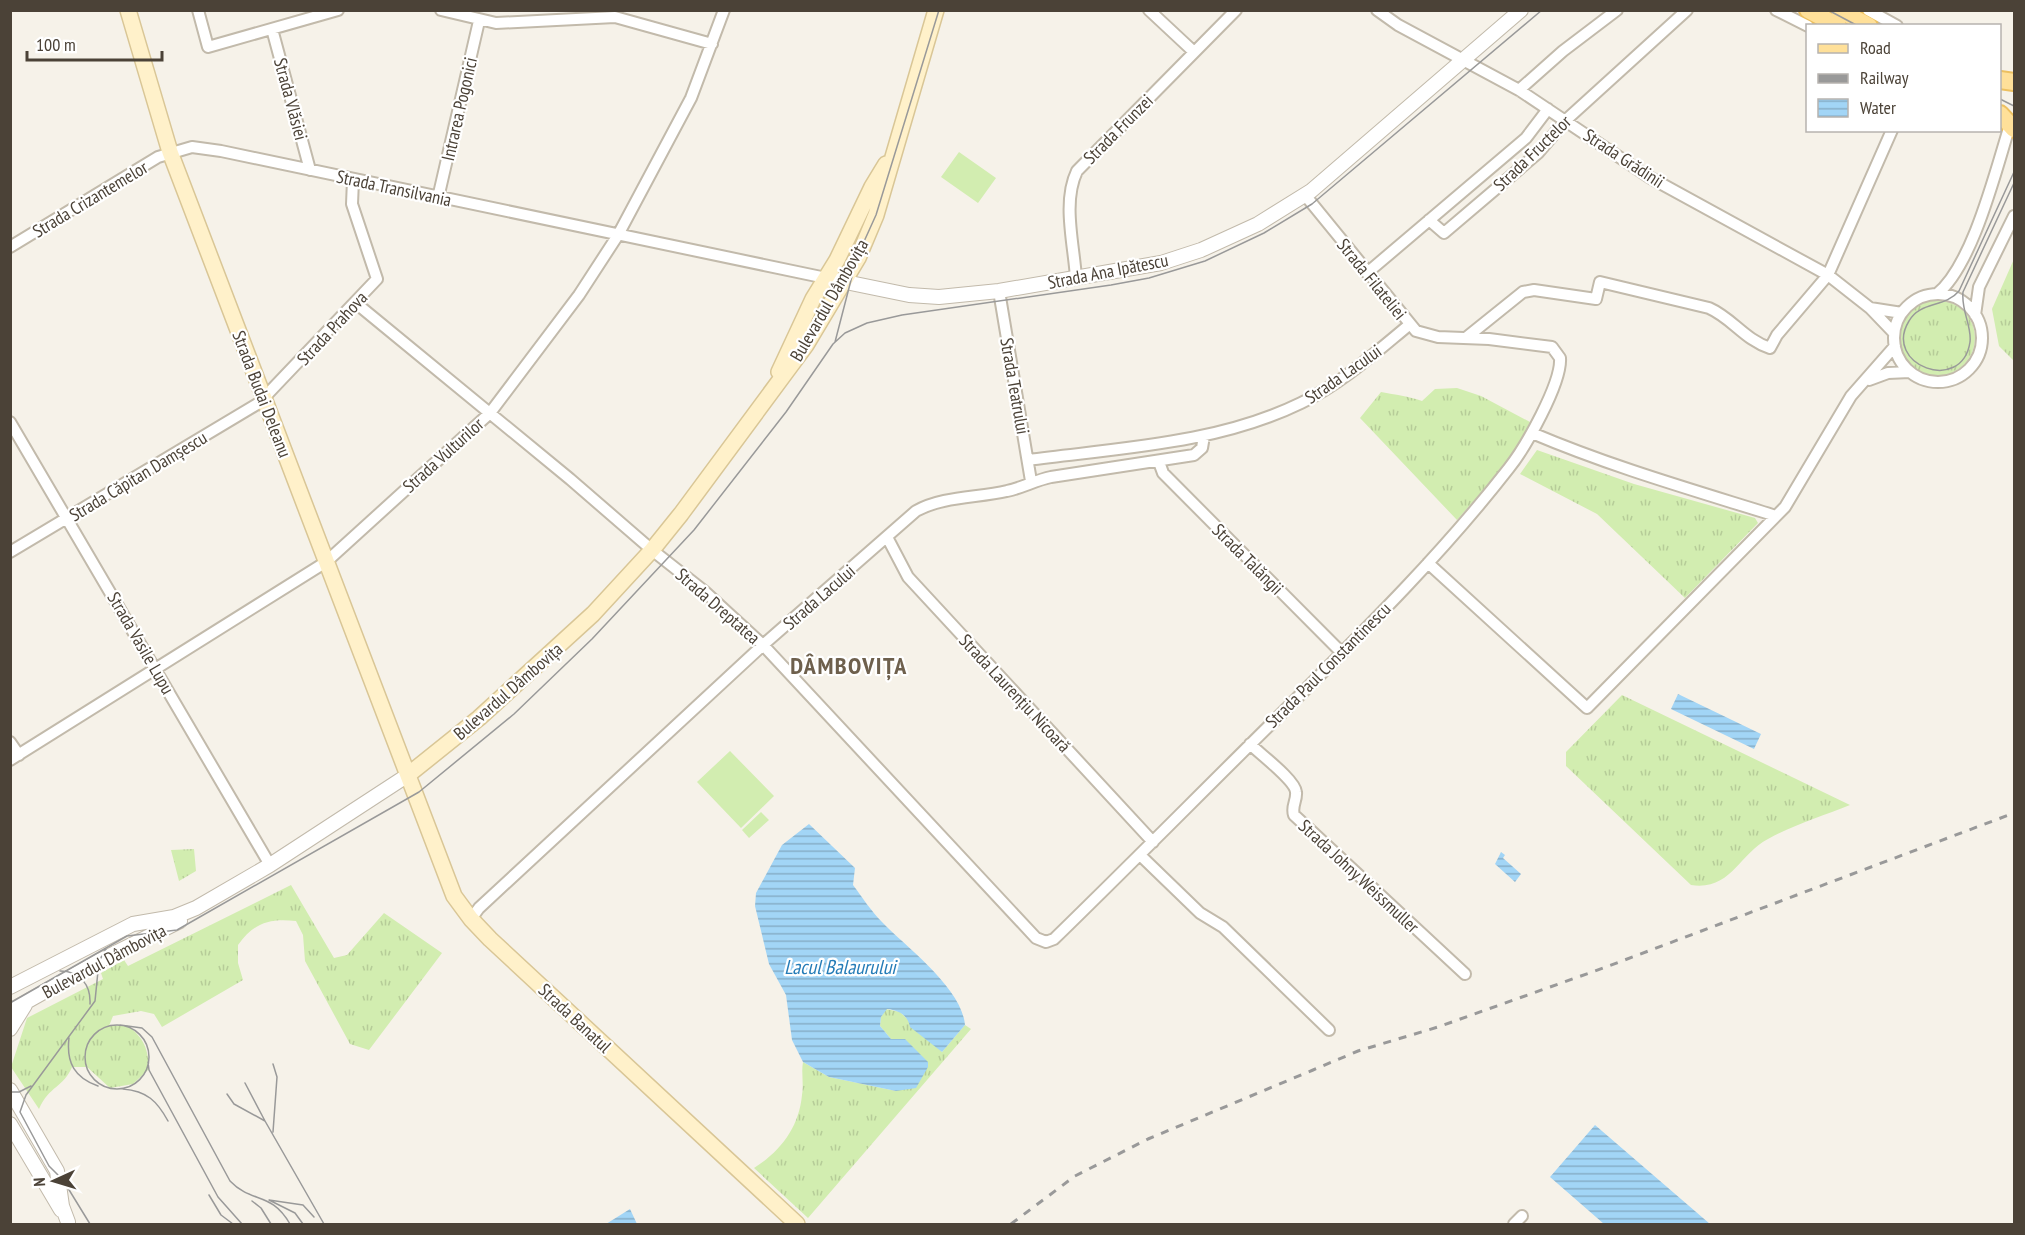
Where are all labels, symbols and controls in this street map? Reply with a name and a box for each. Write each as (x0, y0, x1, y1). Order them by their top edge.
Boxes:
scale bar (27, 24, 162, 62)
legend (1806, 24, 2001, 132)
text: 100 m (36, 33, 76, 56)
text: Road (1860, 36, 1891, 59)
street label: Strada Vlăsiei (269, 55, 313, 143)
street label: Intrarea Pogonici (436, 55, 482, 163)
text: Railway (1860, 66, 1909, 89)
street label: Strada Frunzei (1078, 89, 1158, 169)
text: Water (1860, 96, 1896, 119)
street label: Strada Fructelor (1488, 110, 1576, 196)
street label: Strada Grădinii (1579, 123, 1669, 193)
street label: Strada Crizantemelor (28, 156, 152, 242)
street label: Strada Transilvania (334, 165, 454, 211)
street label: Strada Filateliei (1332, 234, 1412, 324)
street label: Bulevardul Dâmbovița (785, 235, 873, 365)
street label: Strada Ana Ipătescu (1046, 248, 1170, 294)
street label: Strada Prahova (292, 286, 372, 370)
street label: Strada Budai Deleanu (227, 327, 297, 461)
street label: Strada Teatrului (995, 336, 1035, 436)
street label: Strada Lacului (1300, 339, 1386, 409)
street label: Strada Vulturilor (398, 413, 488, 497)
street label: Strada Căpitan Damșescu (65, 426, 211, 526)
street label: Strada Talăngii (1207, 518, 1289, 600)
street label: Strada Lacului (778, 559, 860, 635)
street label: Strada Dreptatea (671, 563, 765, 649)
street label: Strada Vasile Lupu (103, 588, 179, 698)
street label: Strada Paul Constantinescu (1260, 597, 1396, 733)
street label: Strada Laurențiu Nicoară (954, 629, 1076, 757)
street label: Bulevardul Dâmbovița (449, 637, 567, 745)
district label: DÂMBOVIȚA (790, 650, 908, 681)
street label: Strada Johny Weissmuller (1294, 814, 1424, 938)
street label: Bulevardul Dâmbovița (38, 919, 170, 1003)
water label: Lacul Balaurului (784, 954, 898, 980)
street label: Strada Banatul (534, 978, 617, 1058)
north arrow (24, 1151, 84, 1211)
text: N (29, 1177, 49, 1187)

